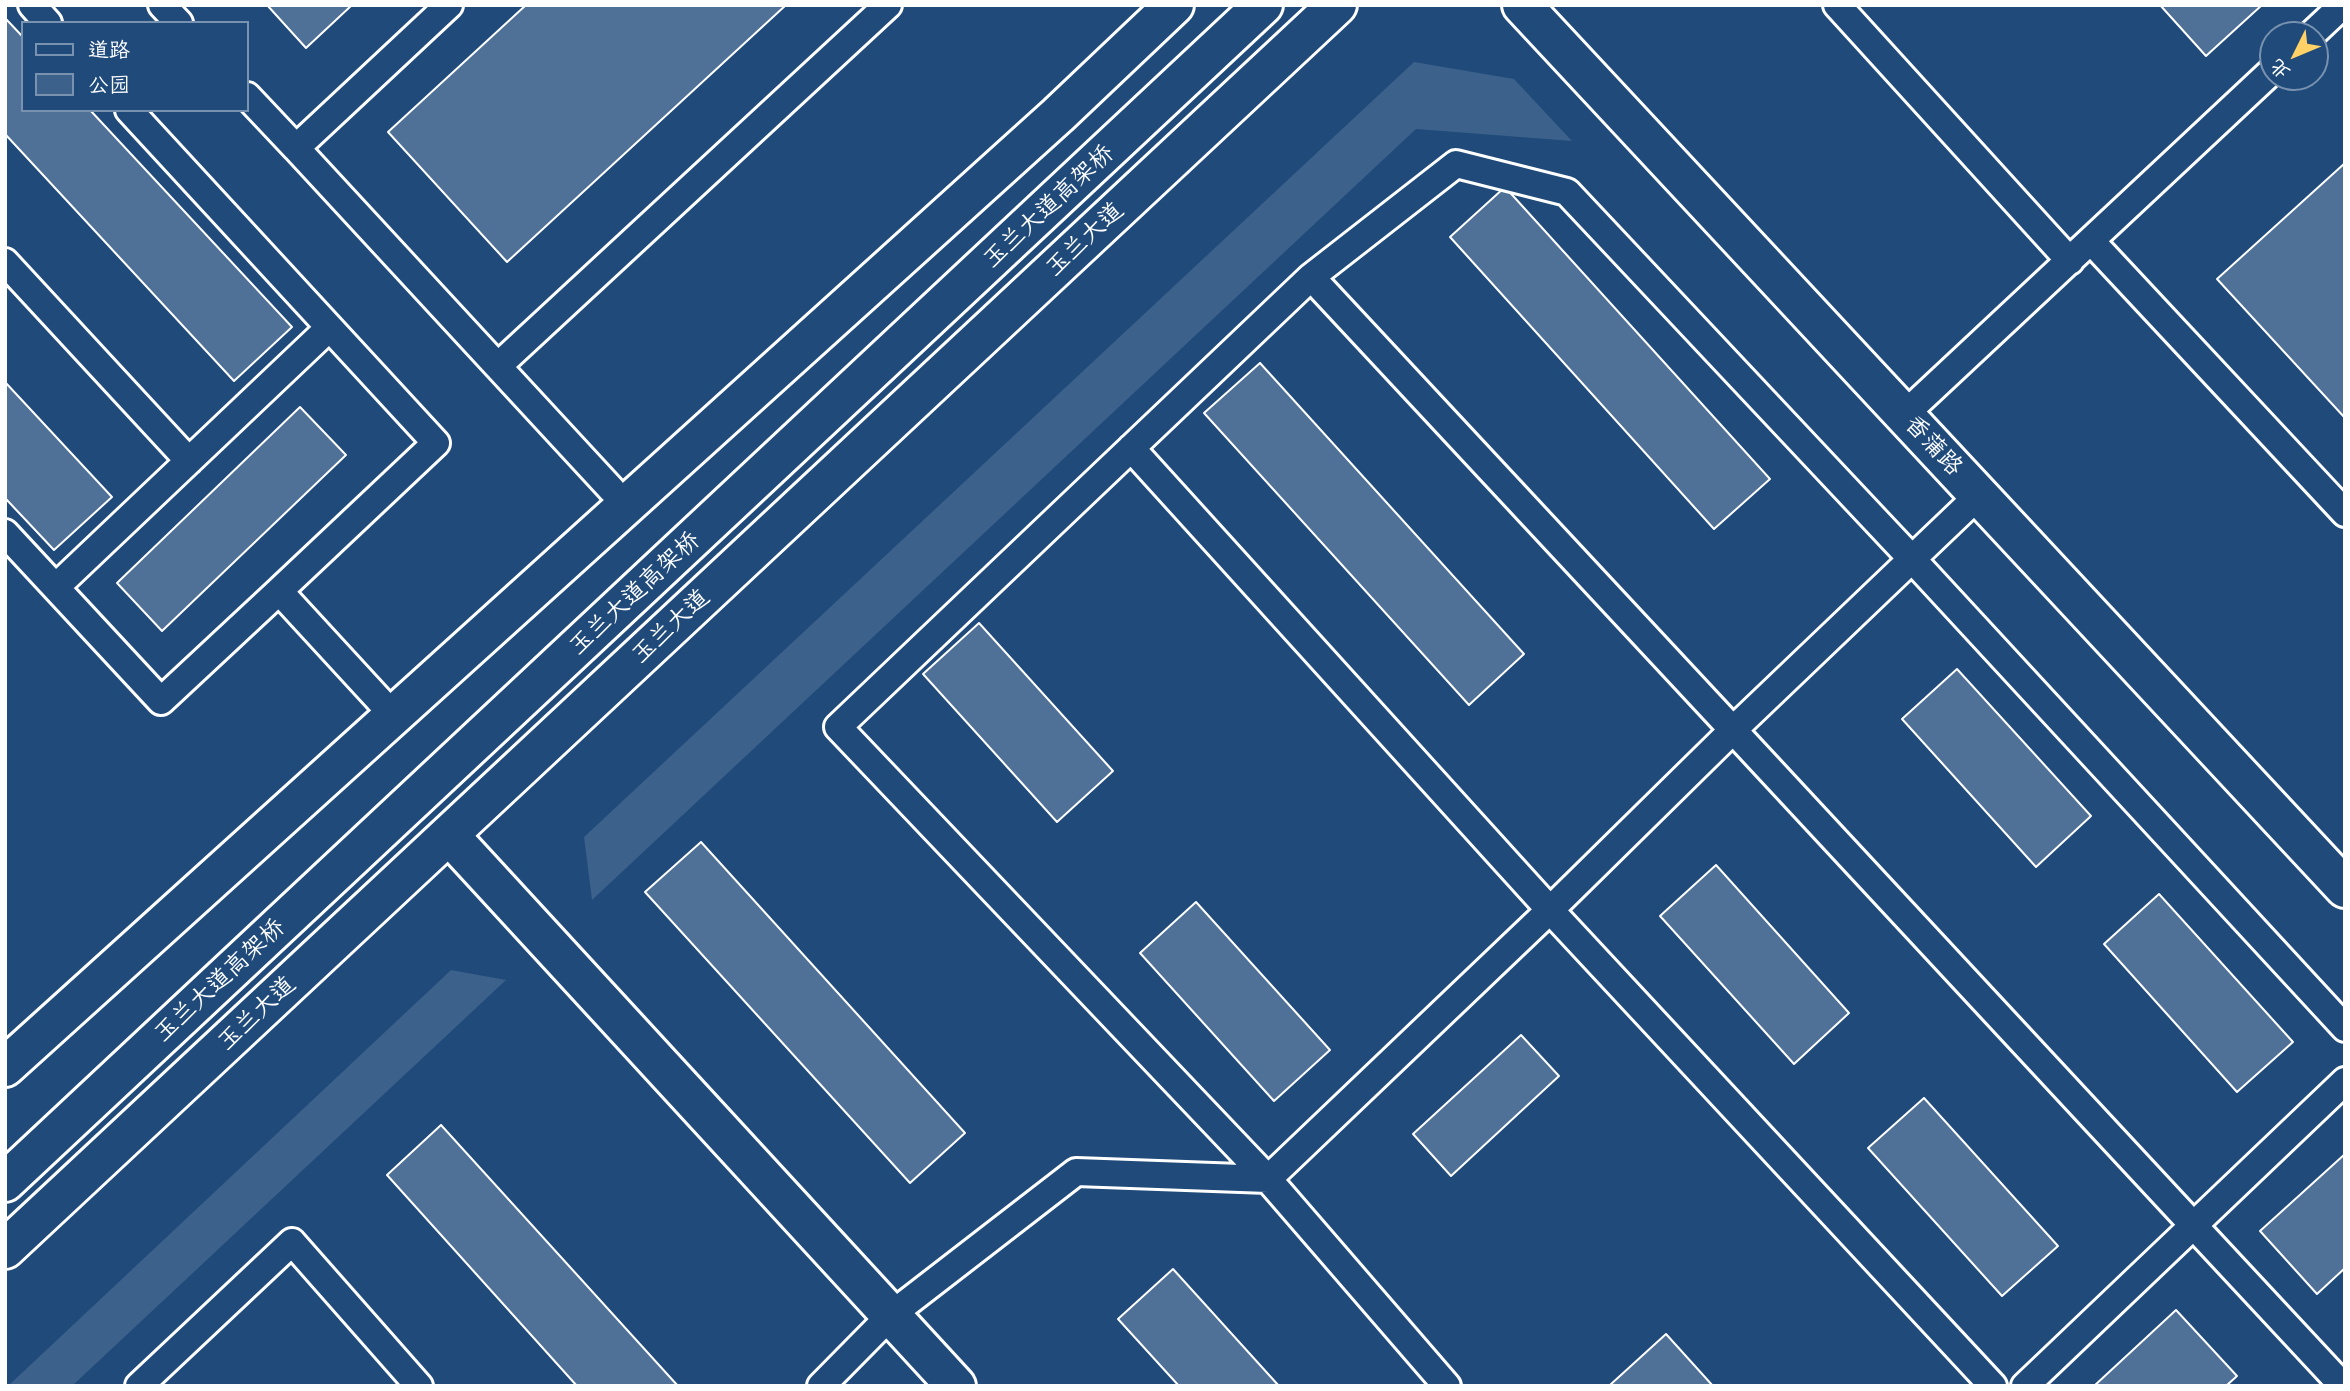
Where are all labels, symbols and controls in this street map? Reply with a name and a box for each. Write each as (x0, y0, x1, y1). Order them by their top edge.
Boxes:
legend (21, 21, 248, 112)
north arrow (2259, 21, 2329, 91)
text: 道路 (88, 36, 130, 64)
text: 北 (2264, 54, 2295, 85)
text: 公园 (88, 71, 130, 99)
street label: 玉兰大道高架桥 (978, 139, 1120, 275)
street label: 玉兰大道 (1040, 197, 1130, 283)
street label: 香蒲路 (1898, 410, 1968, 482)
street label: 玉兰大道高架桥 (564, 526, 706, 662)
street label: 玉兰大道 (626, 584, 716, 670)
street label: 玉兰大道高架桥 (149, 913, 291, 1049)
street label: 玉兰大道 (212, 971, 302, 1057)

